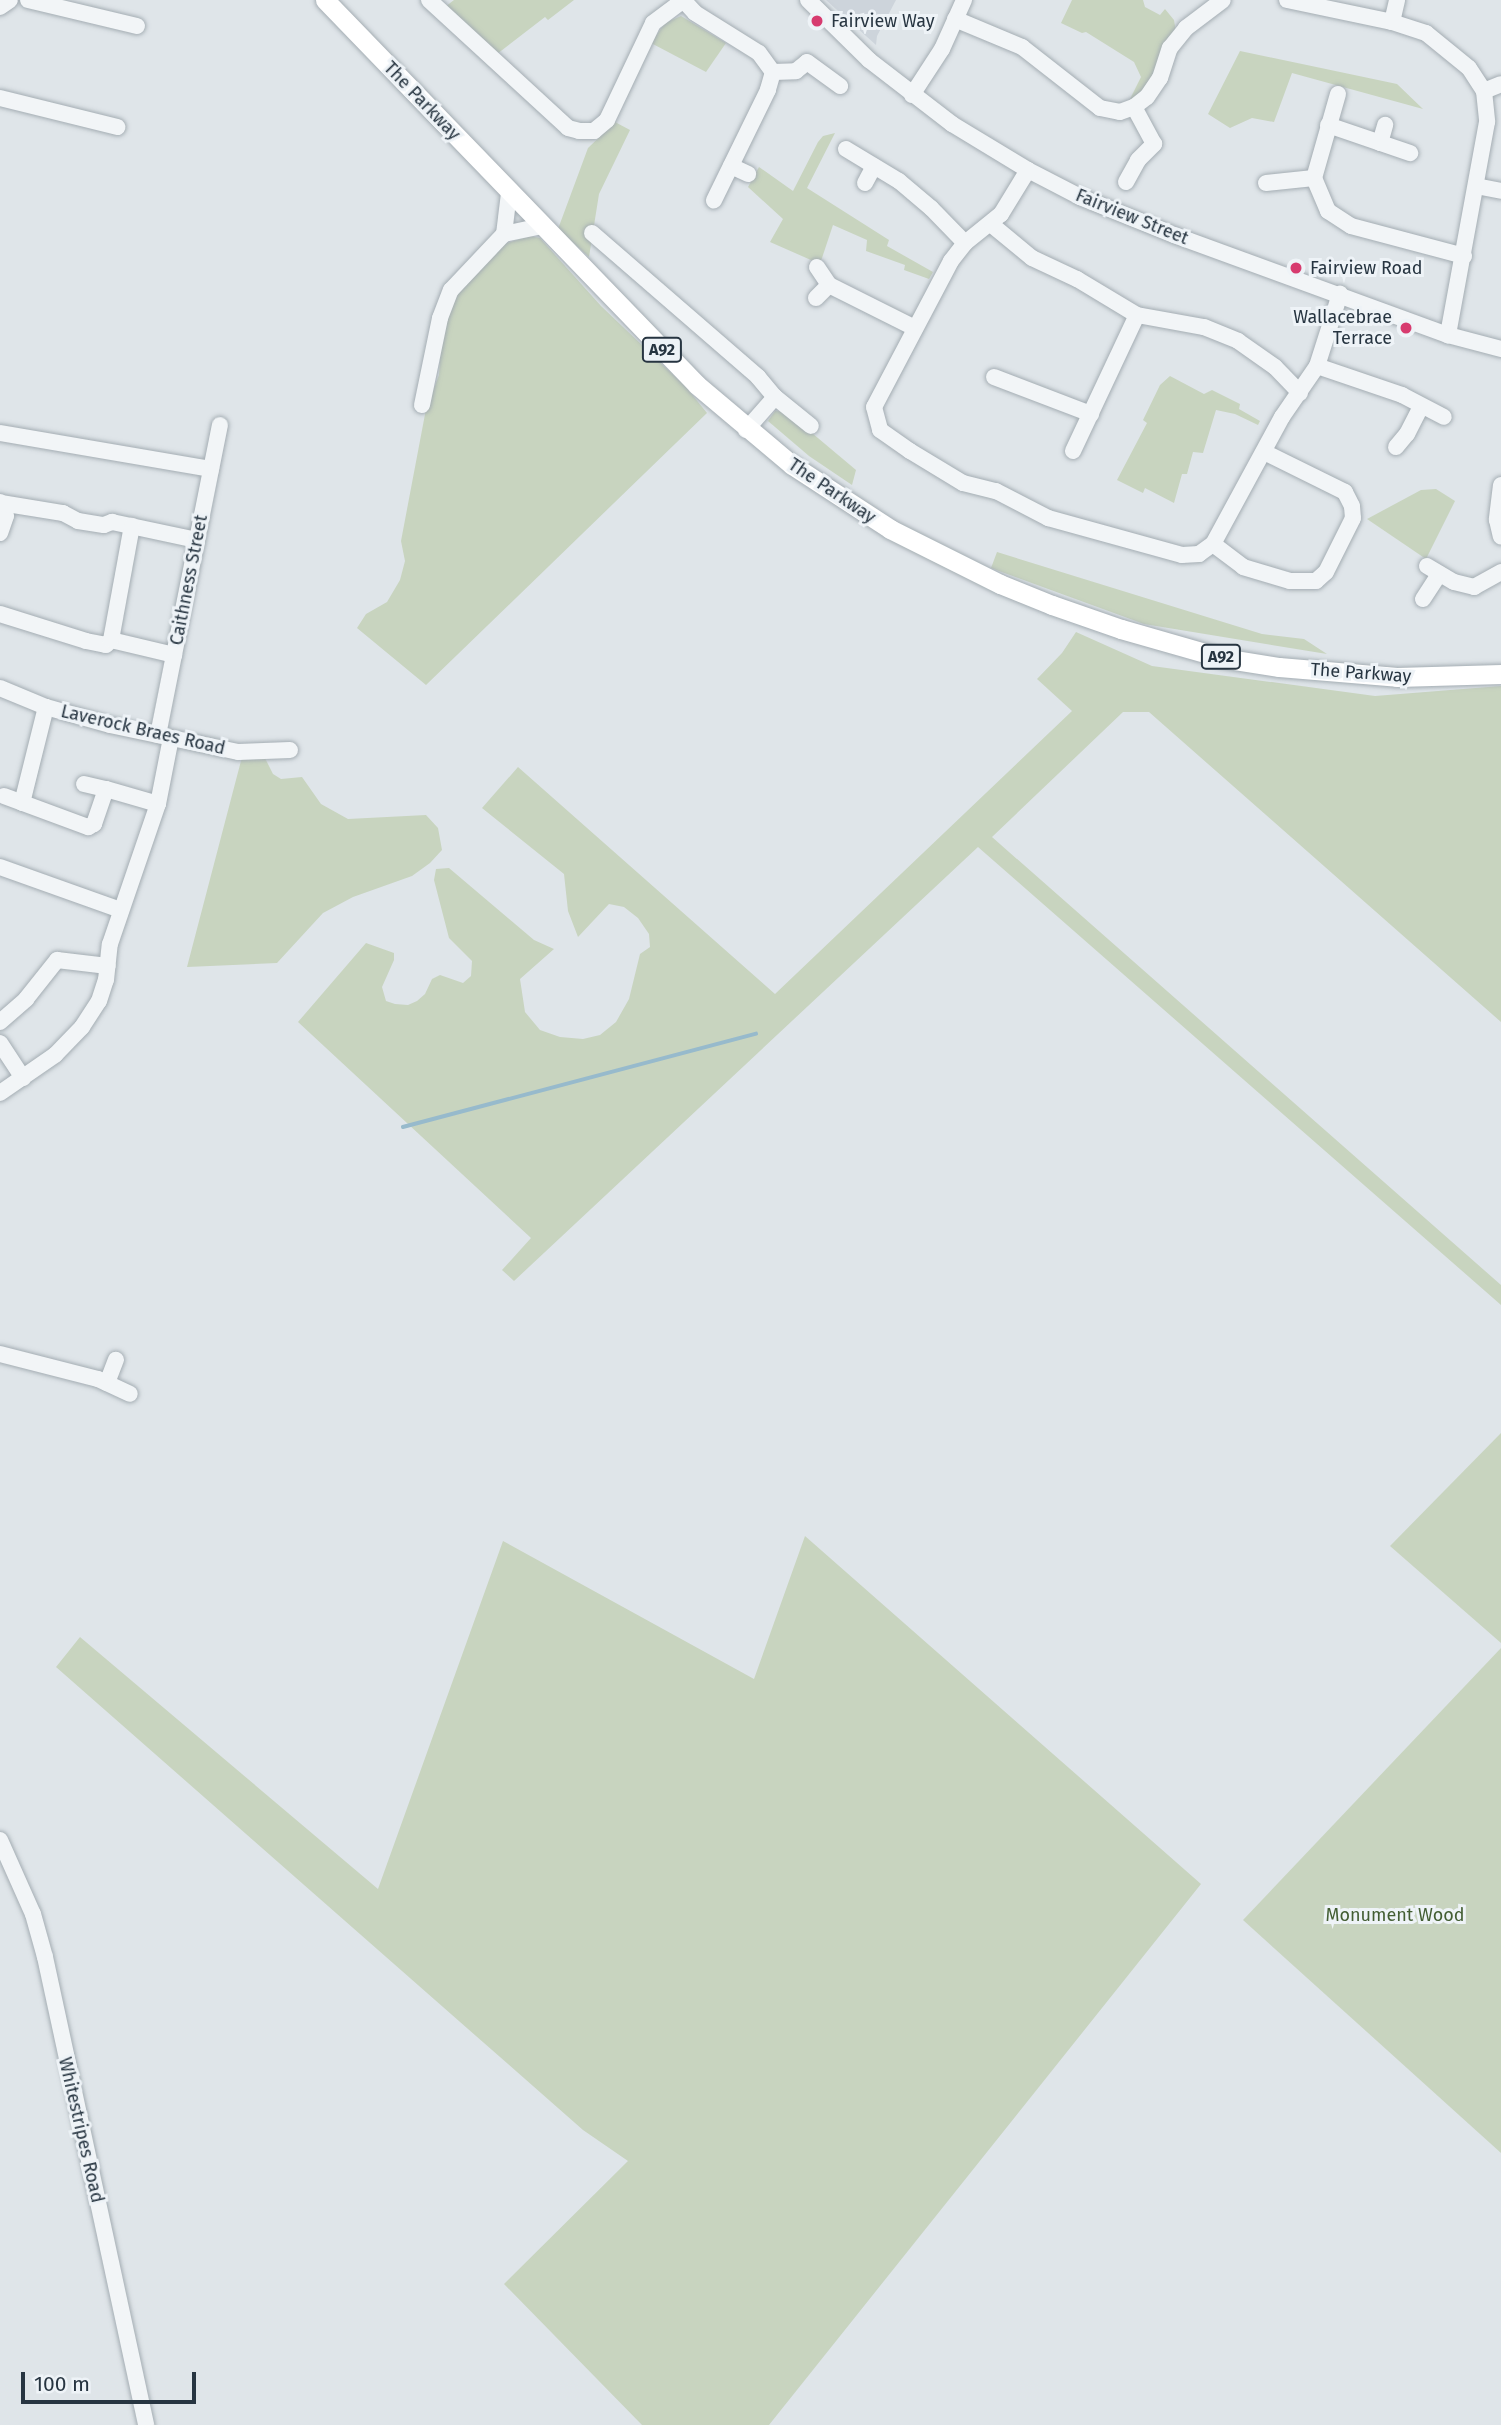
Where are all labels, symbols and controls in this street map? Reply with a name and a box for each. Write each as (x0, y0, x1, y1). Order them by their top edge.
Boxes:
place label: Fairview Way (831, 10, 935, 32)
marker: Fairview Way (809, 13, 825, 29)
street label: The Parkway (379, 57, 465, 145)
street label: Fairview Street (1072, 185, 1192, 249)
place label: Fairview Road (1310, 257, 1422, 279)
marker: Fairview Road (1288, 260, 1304, 276)
place label: Wallacebrae Terrace (1293, 307, 1392, 350)
marker: Wallacebrae Terrace (1398, 320, 1414, 336)
road number: A92 (641, 338, 683, 362)
street label: The Parkway (784, 454, 880, 528)
street label: Caithness Street (166, 513, 212, 647)
road number: A92 (1200, 644, 1242, 670)
street label: The Parkway (1310, 659, 1412, 687)
street label: Laverock Braes Road (59, 701, 227, 759)
park label: Monument Wood (1325, 1904, 1465, 1926)
street label: Whitestripes Road (54, 2055, 108, 2205)
scale bar (24, 2358, 200, 2402)
text: 100 m (34, 2371, 90, 2397)

